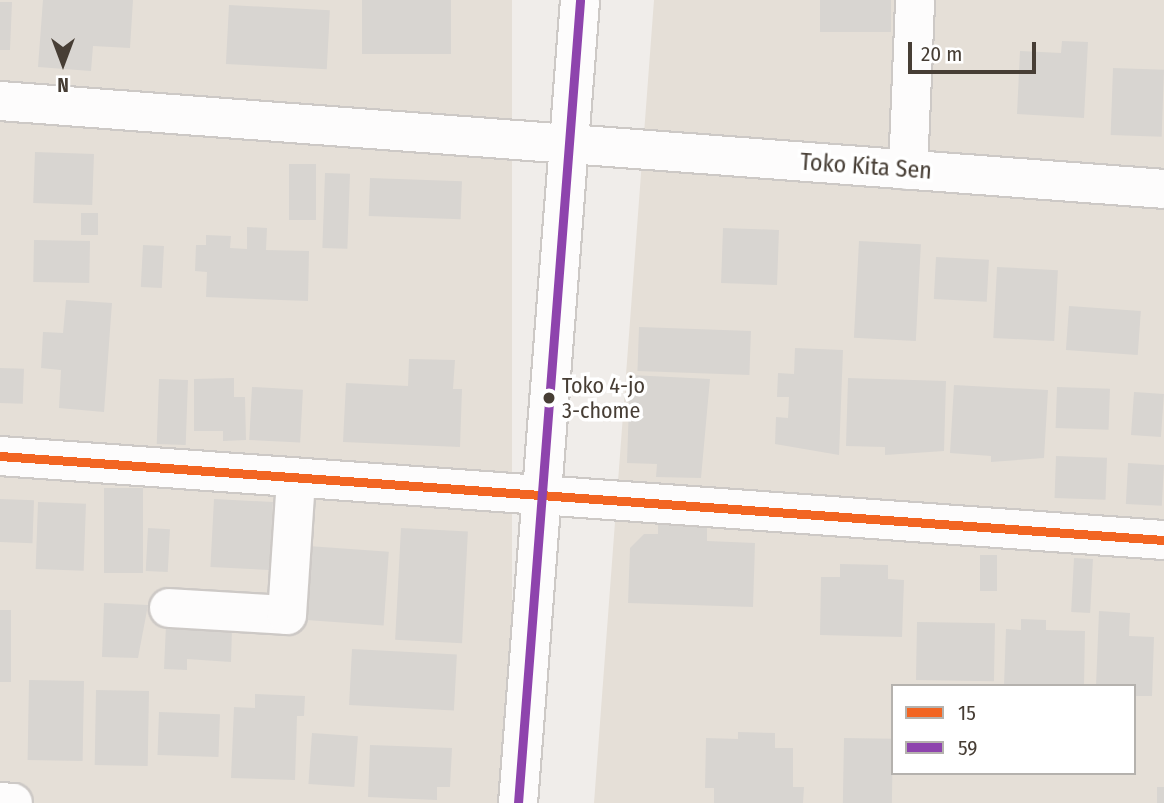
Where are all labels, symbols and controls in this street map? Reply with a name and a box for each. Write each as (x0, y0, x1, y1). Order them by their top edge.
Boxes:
north arrow (28, 28, 98, 98)
scale bar (912, 28, 1040, 72)
text: 20 m (921, 41, 962, 67)
text: N (57, 73, 69, 96)
street label: Toko Kita Sen (799, 148, 933, 186)
place label: Toko 4-jo 3-chome (562, 372, 645, 424)
marker: Toko 4-jo 3-chome (542, 391, 556, 405)
legend (891, 684, 1136, 775)
text: 15 (958, 700, 976, 726)
text: 59 (958, 735, 978, 761)

